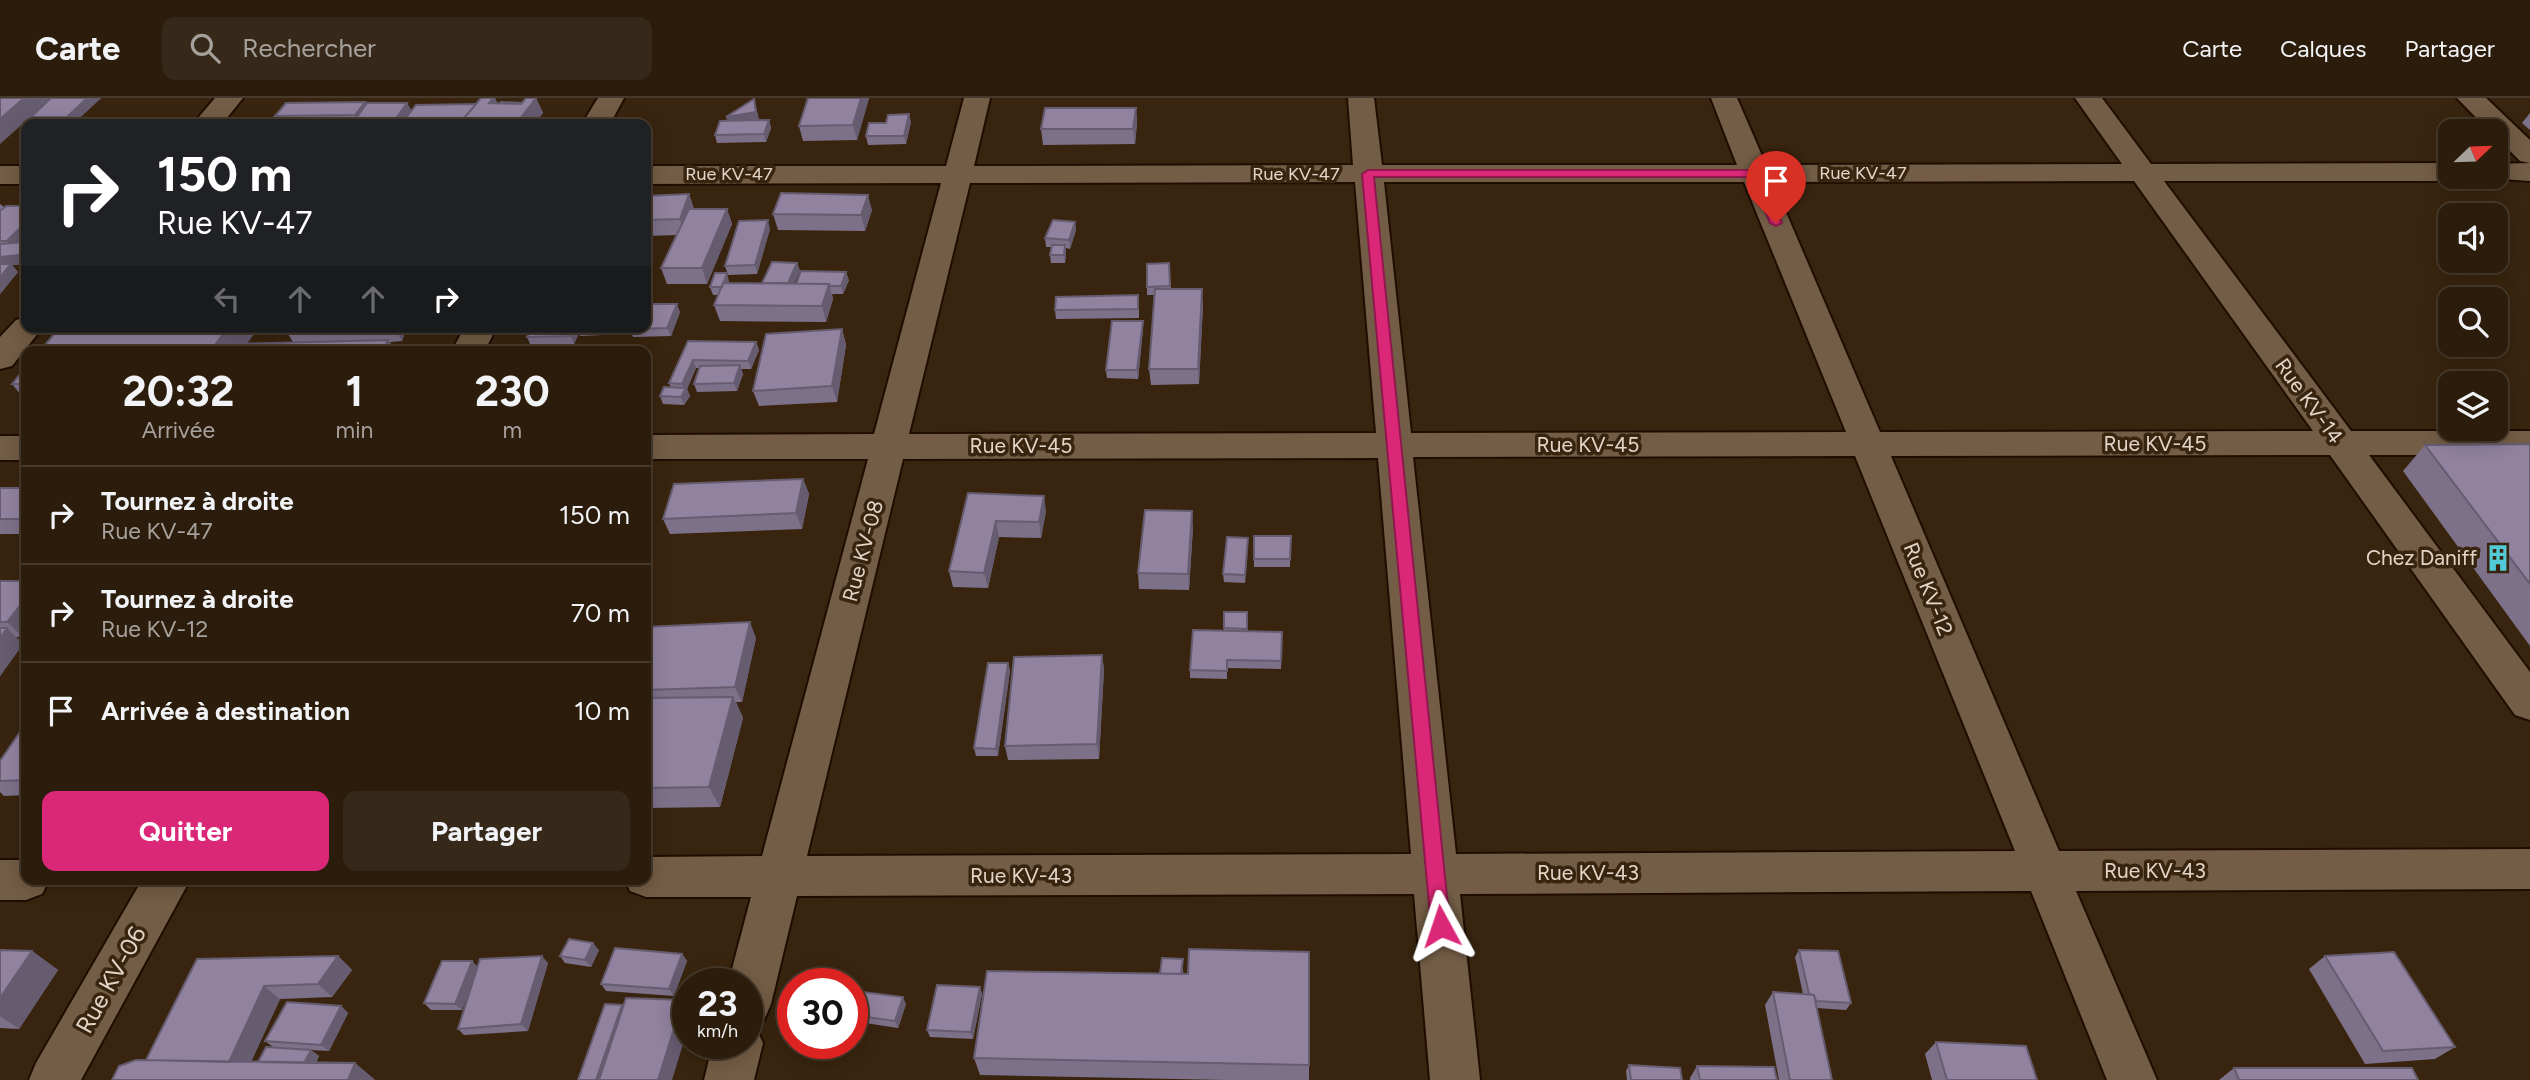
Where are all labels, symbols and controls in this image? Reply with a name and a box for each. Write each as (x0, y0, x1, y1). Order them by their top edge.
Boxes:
search box (162, 17, 652, 80)
text: Carte (35, 29, 120, 68)
icon: search (186, 29, 224, 67)
text: Rechercher (242, 32, 376, 64)
text: Carte (2182, 34, 2242, 63)
text: Calques (2280, 34, 2366, 63)
text: Partager (2404, 34, 2495, 63)
north arrow (2438, 119, 2508, 189)
map controls (2438, 119, 2508, 441)
text: 150 m (157, 144, 292, 203)
icon: right (42, 147, 133, 238)
pin (1746, 151, 1806, 223)
icon: arrive (1757, 162, 1795, 200)
street label: Rue KV-47 (1819, 162, 1907, 184)
street label: Rue KV-47 (685, 163, 773, 185)
street label: Rue KV-47 (1252, 163, 1340, 185)
button: sound (2438, 203, 2508, 273)
text: Rue KV-47 (157, 204, 312, 242)
icon: left (208, 280, 246, 318)
icon: ahead (281, 280, 319, 318)
icon: ahead (354, 280, 392, 318)
icon: right (427, 280, 465, 318)
button: search (2438, 287, 2508, 357)
street label: Rue KV-14 (2270, 353, 2349, 448)
text: 20:32 (122, 366, 234, 417)
text: 1 (346, 366, 363, 417)
text: 230 (475, 366, 550, 417)
button: layers (2438, 371, 2508, 441)
text: Arrivée (142, 416, 215, 444)
text: min (336, 416, 373, 444)
text: m (502, 416, 522, 444)
street label: Rue KV-45 (2104, 431, 2206, 456)
street label: Rue KV-45 (1537, 432, 1639, 457)
street label: Rue KV-45 (970, 433, 1072, 458)
text: Tournez à droite (101, 485, 294, 517)
icon: right (42, 496, 80, 534)
street label: Rue KV-08 (837, 497, 888, 604)
text: 150 m (559, 499, 630, 531)
text: Rue KV-47 (101, 517, 213, 545)
street label: Rue KV-12 (1899, 539, 1958, 639)
building icon: Chez Daniff (2483, 543, 2513, 573)
place label: Chez Daniff (2366, 545, 2477, 570)
text: Tournez à droite (101, 583, 294, 615)
icon: right (42, 594, 80, 632)
text: 70 m (571, 597, 630, 629)
text: Rue KV-12 (101, 615, 208, 643)
icon: arrive (42, 692, 80, 730)
text: Arrivée à destination (101, 695, 350, 727)
text: 10 m (574, 695, 630, 727)
button: Quitter (42, 791, 329, 871)
button: Partager (343, 791, 630, 871)
street label: Rue KV-43 (2104, 858, 2206, 883)
street label: Rue KV-43 (1537, 860, 1639, 885)
street label: Rue KV-43 (970, 863, 1072, 888)
position arrow (1404, 889, 1478, 963)
street label: Rue KV-06 (69, 921, 152, 1038)
speed limit sign: 30 (777, 968, 868, 1059)
text: 23 (698, 983, 737, 1025)
text: km/h (697, 1020, 738, 1042)

